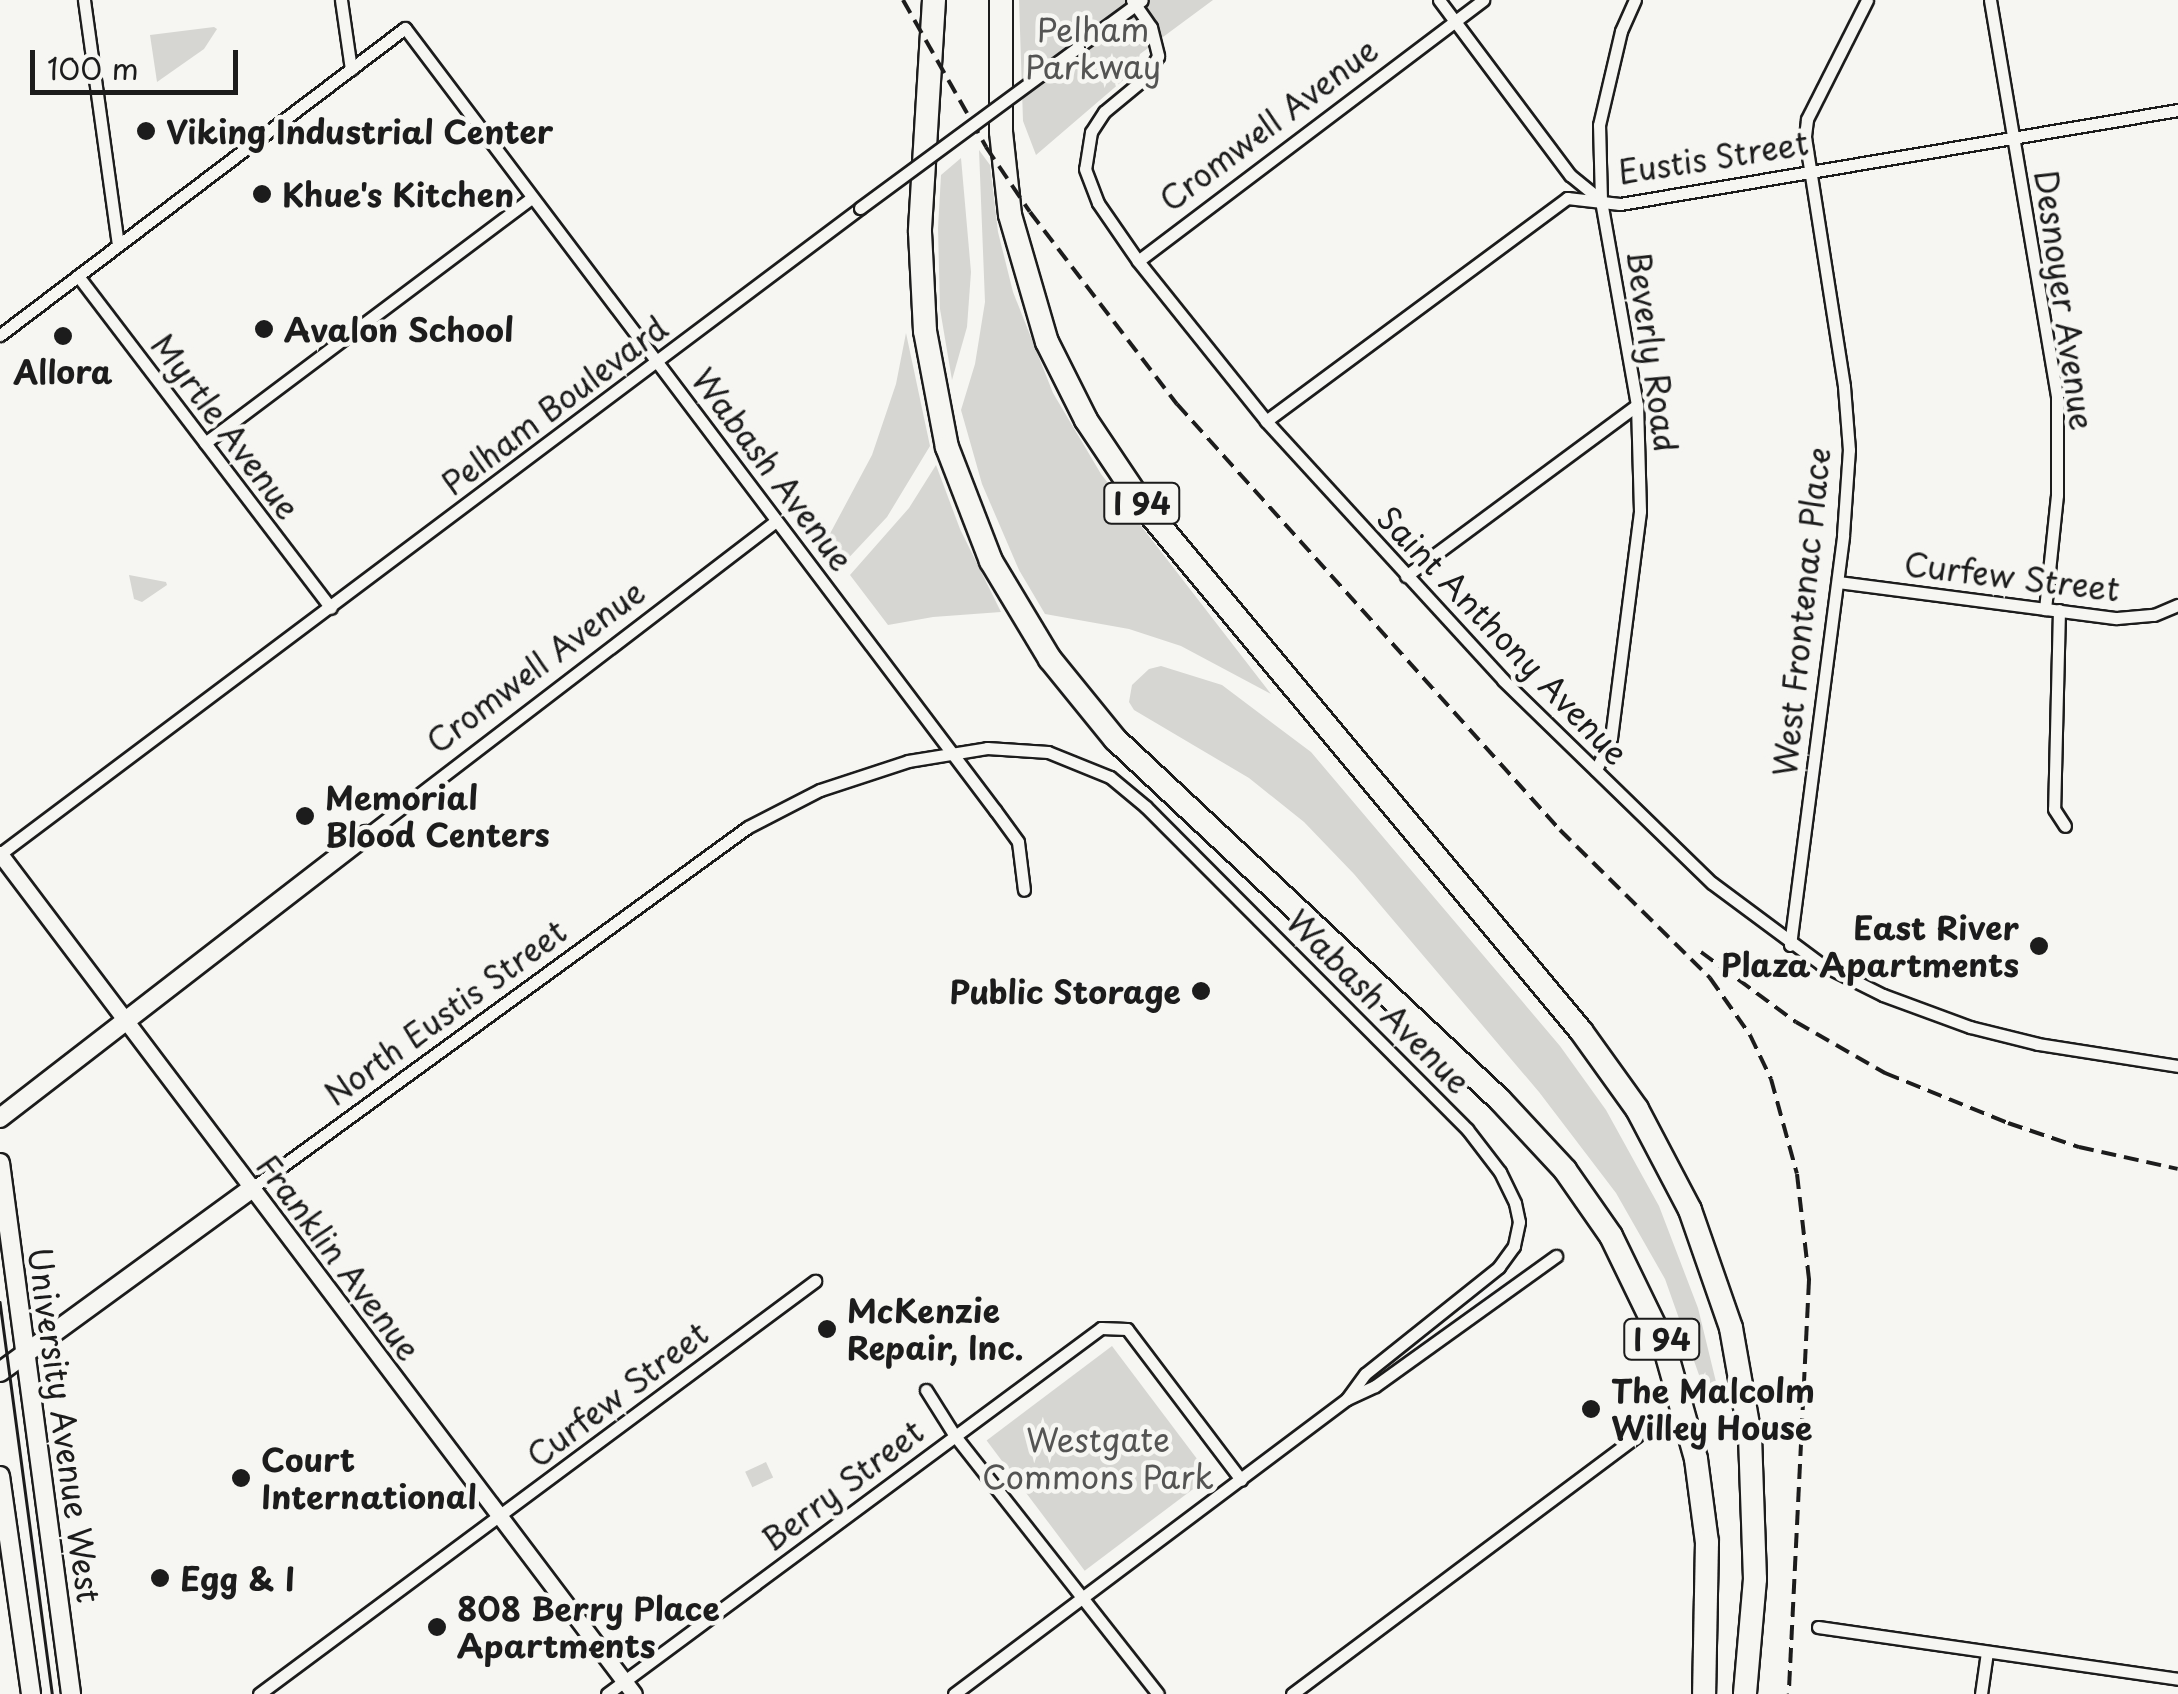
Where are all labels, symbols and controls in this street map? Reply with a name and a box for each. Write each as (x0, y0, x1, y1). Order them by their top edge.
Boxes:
park label: Pelham Parkway (1025, 11, 1161, 86)
street label: Cromwell Avenue (1151, 29, 1385, 219)
scale bar (35, 30, 242, 92)
text: 100 m (47, 45, 139, 90)
place label: Viking Industrial Center (166, 112, 557, 150)
marker: Viking Industrial Center (135, 120, 157, 142)
street label: Eustis Street (1613, 123, 1813, 191)
street label: Desnoyer Avenue (2028, 167, 2102, 433)
place label: Khue's Kitchen (282, 175, 515, 213)
marker: Khue's Kitchen (251, 183, 273, 205)
street label: Beverly Road (1620, 248, 1686, 454)
street label: Pelham Boulevard (432, 307, 676, 503)
place label: Avalon School (284, 310, 515, 348)
marker: Avalon School (253, 318, 275, 340)
marker: Allora (52, 325, 74, 347)
street label: Myrtle Avenue (144, 325, 308, 527)
place label: Allora (13, 352, 113, 390)
street label: Wabash Avenue (684, 359, 862, 579)
street label: West Frontenac Place (1765, 445, 1837, 779)
road number: I 94 (1102, 478, 1182, 528)
street label: Saint Anthony Avenue (1370, 498, 1636, 772)
street label: Curfew Street (1902, 544, 2122, 608)
street label: Cromwell Avenue (418, 571, 652, 761)
place label: Memorial Blood Centers (325, 779, 551, 854)
marker: Memorial Blood Centers (294, 805, 316, 827)
street label: Wabash Avenue (1279, 901, 1479, 1101)
place label: East River Plaza Apartments (1719, 909, 2019, 984)
street label: North Eustis Street (314, 910, 576, 1114)
marker: East River Plaza Apartments (2028, 935, 2050, 957)
place label: Public Storage (947, 972, 1181, 1010)
marker: Public Storage (1190, 980, 1212, 1002)
street label: Franklin Avenue (249, 1147, 429, 1367)
street label: University Avenue West (21, 1245, 109, 1605)
place label: McKenzie Repair, Inc. (847, 1292, 1025, 1367)
street label: Curfew Street (519, 1313, 715, 1475)
road number: I 94 (1622, 1314, 1702, 1364)
marker: McKenzie Repair, Inc. (816, 1318, 838, 1340)
place label: The Malcolm Willey House (1611, 1372, 1818, 1447)
marker: The Malcolm Willey House (1580, 1398, 1602, 1420)
street label: Berry Street (753, 1412, 931, 1558)
park label: Westgate Commons Park (982, 1421, 1214, 1496)
place label: Court International (261, 1441, 477, 1516)
marker: Court International (230, 1467, 252, 1489)
place label: Egg & I (180, 1559, 295, 1597)
marker: Egg & I (149, 1567, 171, 1589)
place label: 808 Berry Place Apartments (457, 1590, 721, 1665)
marker: 808 Berry Place Apartments (426, 1616, 448, 1638)

